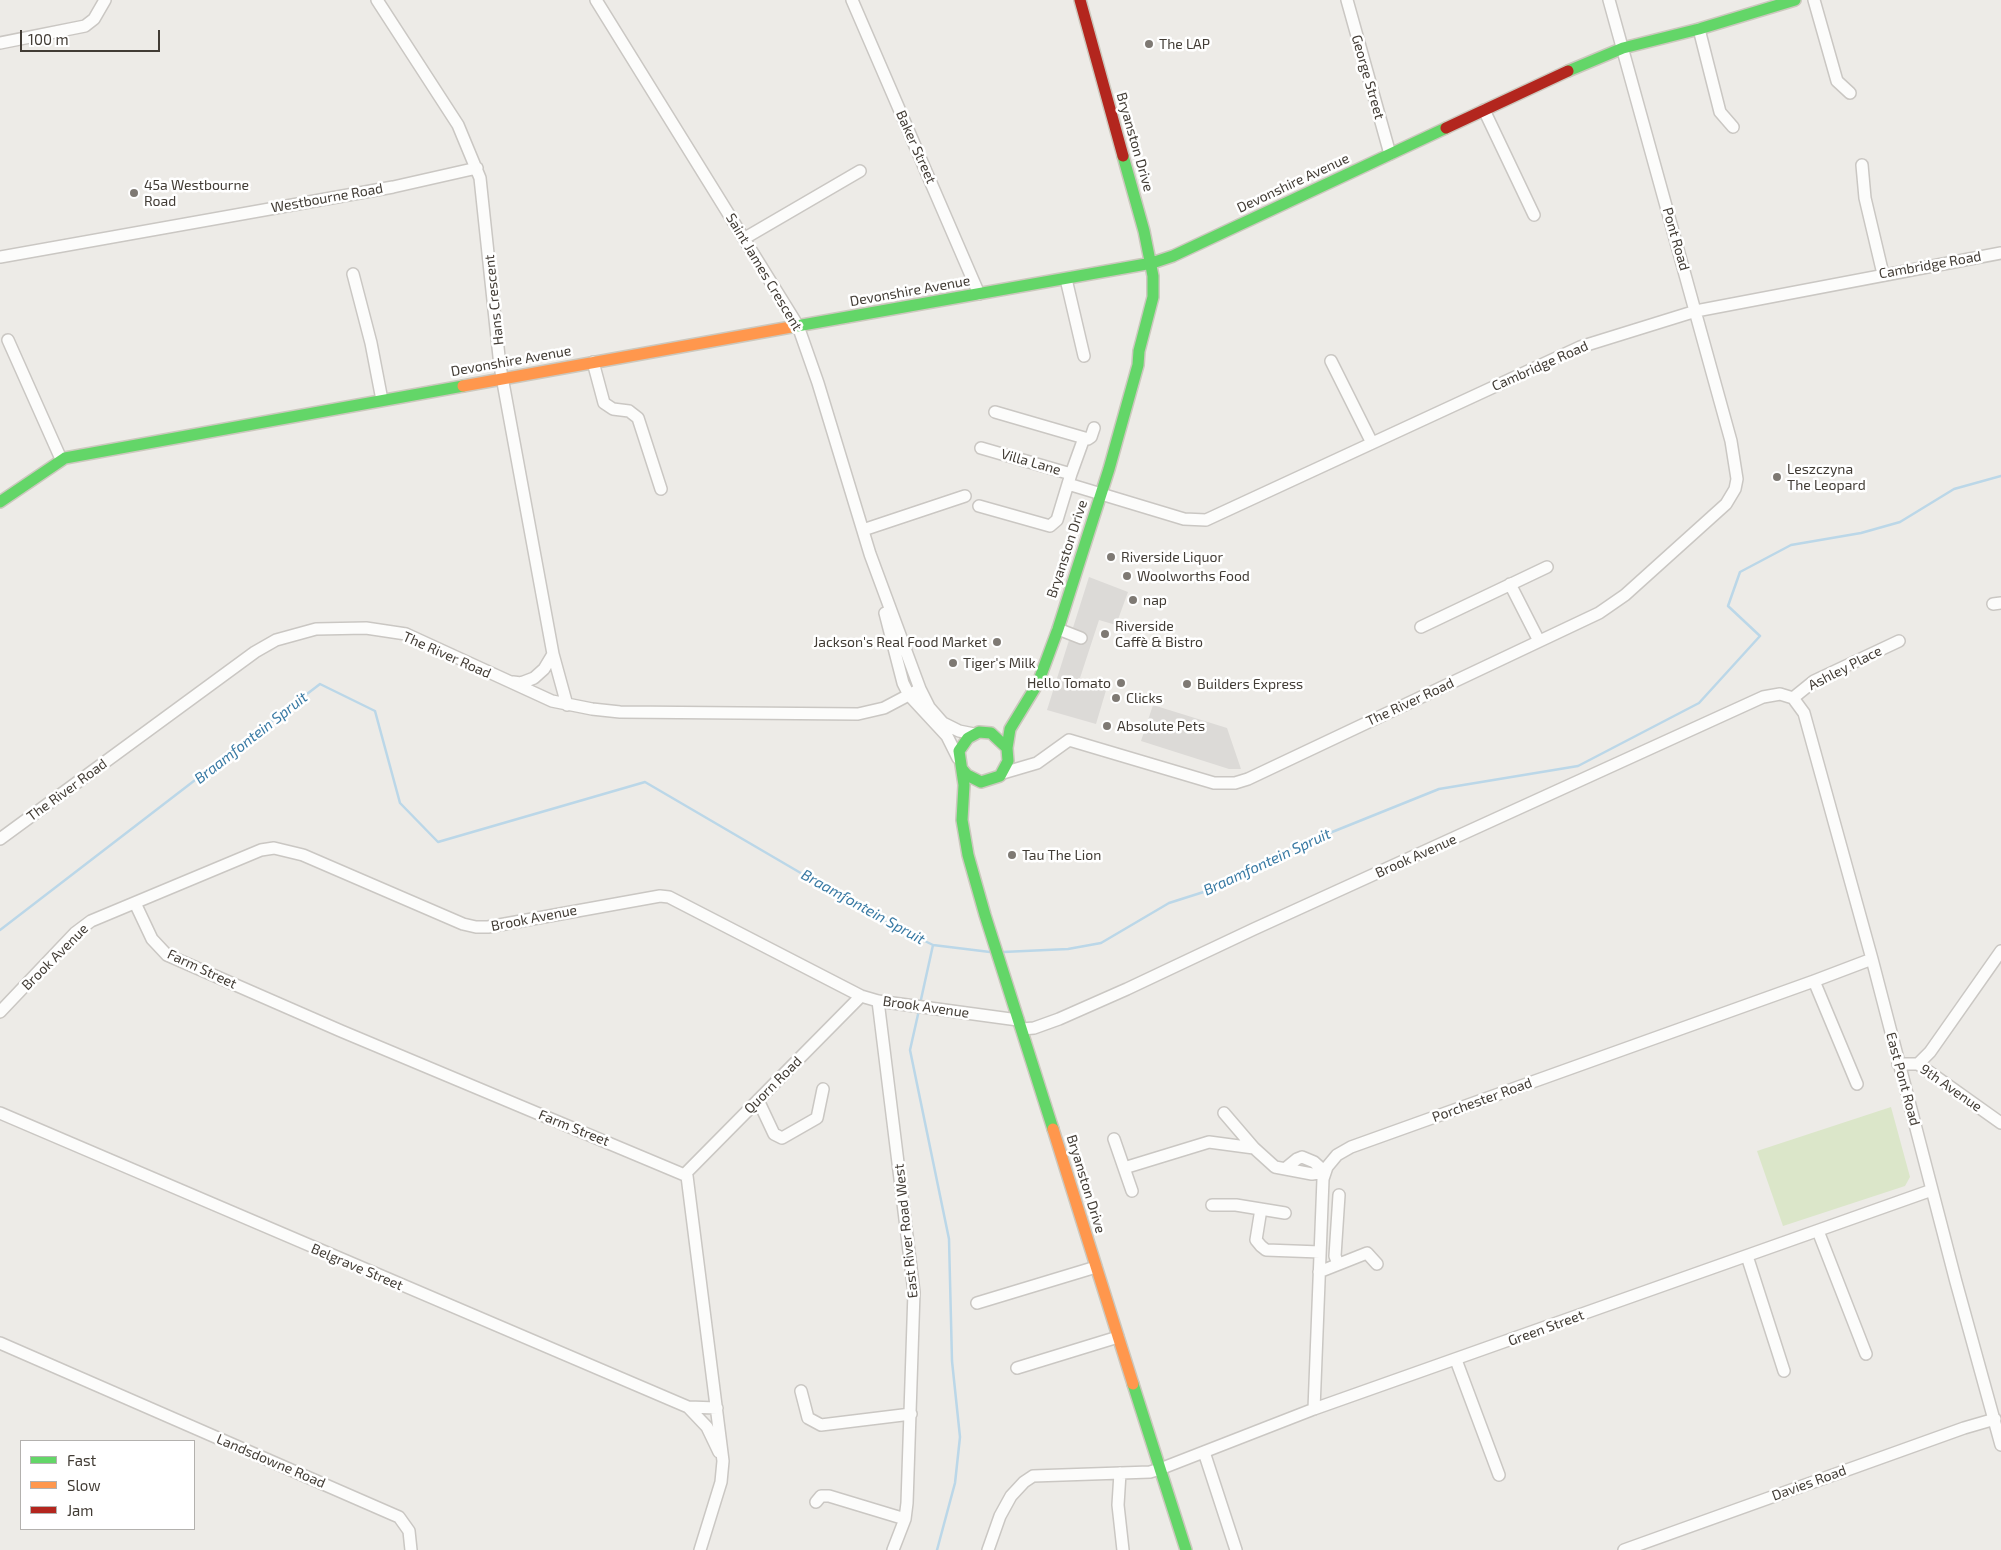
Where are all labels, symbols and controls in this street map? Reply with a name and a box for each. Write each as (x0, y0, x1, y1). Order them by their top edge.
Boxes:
scale bar (22, 20, 162, 52)
text: 100 m (28, 30, 69, 48)
street label: George Street (1348, 33, 1388, 121)
place label: The LAP (1159, 36, 1210, 52)
marker: The LAP (1143, 38, 1155, 50)
street label: Bryanston Drive (1113, 90, 1157, 194)
street label: Baker Street (892, 108, 940, 186)
street label: Devonshire Avenue (1234, 150, 1352, 216)
place label: 45a Westbourne Road (144, 177, 249, 210)
street label: Westbourne Road (270, 180, 384, 216)
marker: 45a Westbourne Road (128, 187, 140, 199)
street label: Pont Road (1659, 205, 1693, 273)
street label: Saint James Crescent (722, 210, 806, 334)
street label: Cambridge Road (1878, 248, 1982, 282)
street label: Hans Crescent (481, 254, 507, 346)
street label: Devonshire Avenue (849, 272, 971, 310)
street label: Cambridge Road (1489, 337, 1591, 395)
street label: Devonshire Avenue (450, 342, 572, 380)
street label: Villa Lane (999, 445, 1063, 479)
place label: Leszczyna The Leopard (1787, 461, 1866, 494)
marker: Leszczyna The Leopard (1771, 471, 1783, 483)
street label: Bryanston Drive (1043, 498, 1091, 600)
place label: Riverside Liquor (1121, 549, 1223, 565)
marker: Riverside Liquor (1105, 551, 1117, 563)
place label: Woolworths Food (1137, 568, 1250, 584)
marker: Woolworths Food (1121, 570, 1133, 582)
place label: nap (1143, 592, 1167, 608)
marker: nap (1127, 594, 1139, 606)
place label: Riverside Caffè & Bistro (1115, 618, 1203, 650)
street label: The River Road (400, 628, 494, 682)
marker: Riverside Caffè & Bistro (1099, 628, 1111, 640)
place label: Jackson's Real Food Market (814, 634, 987, 650)
marker: Jackson's Real Food Market (991, 636, 1003, 648)
street label: Ashley Place (1805, 642, 1885, 694)
place label: Tiger's Milk (963, 655, 1036, 671)
marker: Tiger's Milk (947, 657, 959, 669)
street label: The River Road (1363, 674, 1457, 730)
place label: Hello Tomato (1027, 675, 1111, 691)
place label: Builders Express (1197, 676, 1303, 692)
marker: Hello Tomato (1115, 677, 1127, 689)
marker: Builders Express (1181, 678, 1193, 690)
water label: Braamfontein Spruit (191, 688, 311, 788)
place label: Clicks (1126, 690, 1163, 706)
marker: Clicks (1110, 692, 1122, 704)
place label: Absolute Pets (1117, 718, 1205, 734)
marker: Absolute Pets (1101, 720, 1113, 732)
street label: The River Road (24, 755, 110, 825)
water label: Braamfontein Spruit (1200, 825, 1334, 899)
street label: Brook Avenue (1373, 831, 1459, 881)
place label: Tau The Lion (1022, 847, 1101, 863)
marker: Tau The Lion (1006, 849, 1018, 861)
water label: Braamfontein Spruit (798, 866, 928, 948)
street label: Brook Avenue (490, 901, 578, 935)
street label: Brook Avenue (18, 920, 92, 994)
street label: Farm Street (165, 946, 239, 992)
street label: Brook Avenue (882, 993, 970, 1021)
street label: East Pont Road (1882, 1030, 1924, 1128)
street label: Quorn Road (741, 1053, 805, 1117)
street label: 9th Avenue (1917, 1061, 1985, 1115)
street label: Porchester Road (1430, 1074, 1534, 1126)
street label: Farm Street (536, 1106, 612, 1150)
street label: Bryanston Drive (1063, 1133, 1109, 1235)
street label: East River Road West (891, 1163, 921, 1299)
street label: Belgrave Street (308, 1240, 406, 1294)
street label: Green Street (1506, 1307, 1586, 1349)
street label: Landsdowne Road (214, 1430, 328, 1492)
legend (20, 1440, 195, 1530)
text: Fast (67, 1451, 96, 1469)
street label: Davies Road (1770, 1462, 1848, 1504)
text: Slow (67, 1476, 101, 1494)
text: Jam (67, 1501, 93, 1519)

